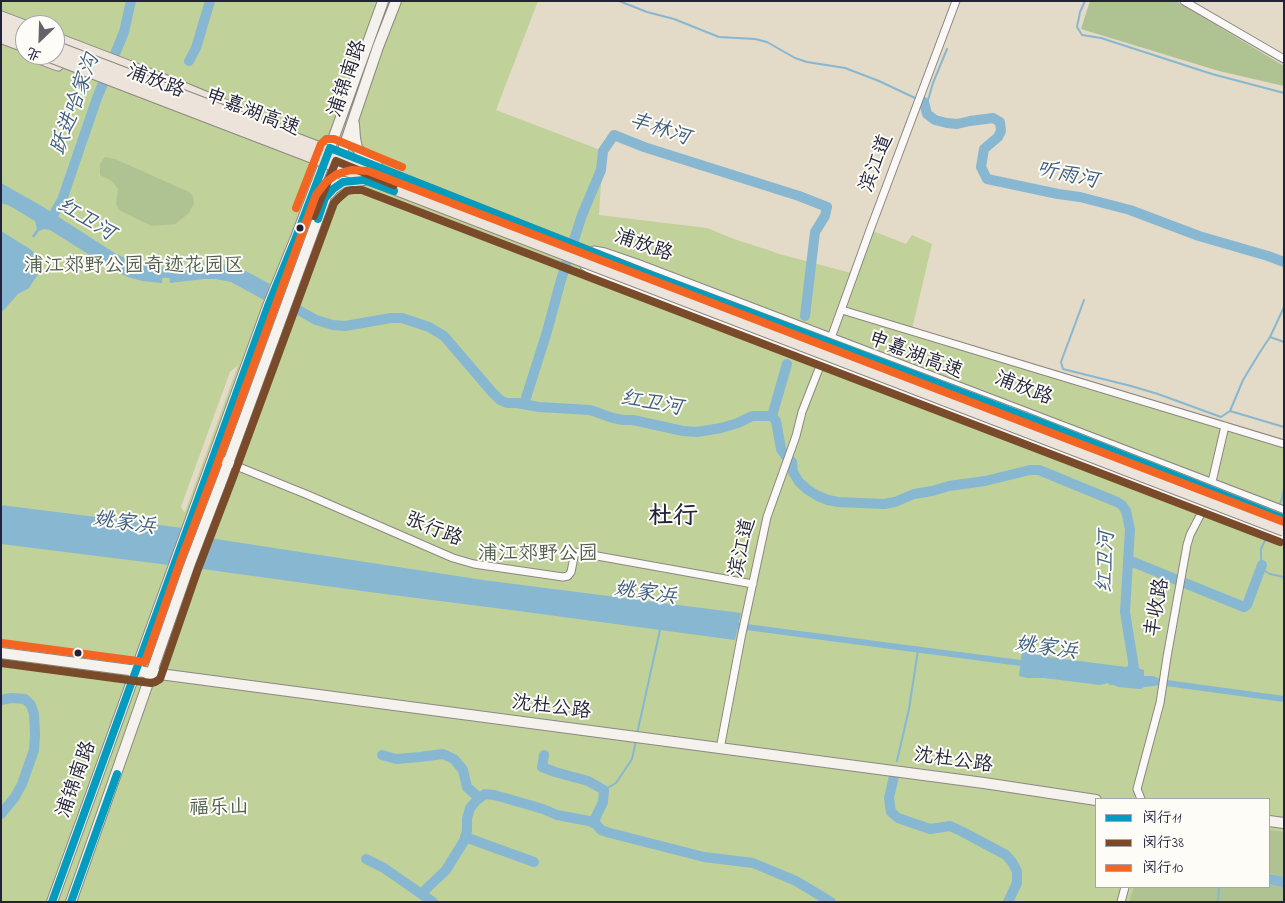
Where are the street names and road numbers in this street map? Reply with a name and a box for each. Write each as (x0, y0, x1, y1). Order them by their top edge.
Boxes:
street label: 浦锦南路 (325, 37, 373, 121)
street label: 浦放路 (123, 61, 187, 105)
street label: 申嘉湖高速 (201, 85, 303, 143)
street label: 滨江道 (856, 132, 900, 196)
street label: 浦放路 (611, 226, 675, 268)
street label: 申嘉湖高速 (864, 328, 966, 386)
street label: 浦放路 (991, 368, 1055, 412)
street label: 张行路 (401, 509, 465, 553)
street label: 滨江道 (726, 516, 762, 580)
street label: 丰收路 (1142, 576, 1176, 640)
street label: 沈杜公路 (510, 692, 592, 726)
street label: 浦锦南路 (53, 738, 103, 822)
street label: 沈杜公路 (912, 745, 994, 779)

